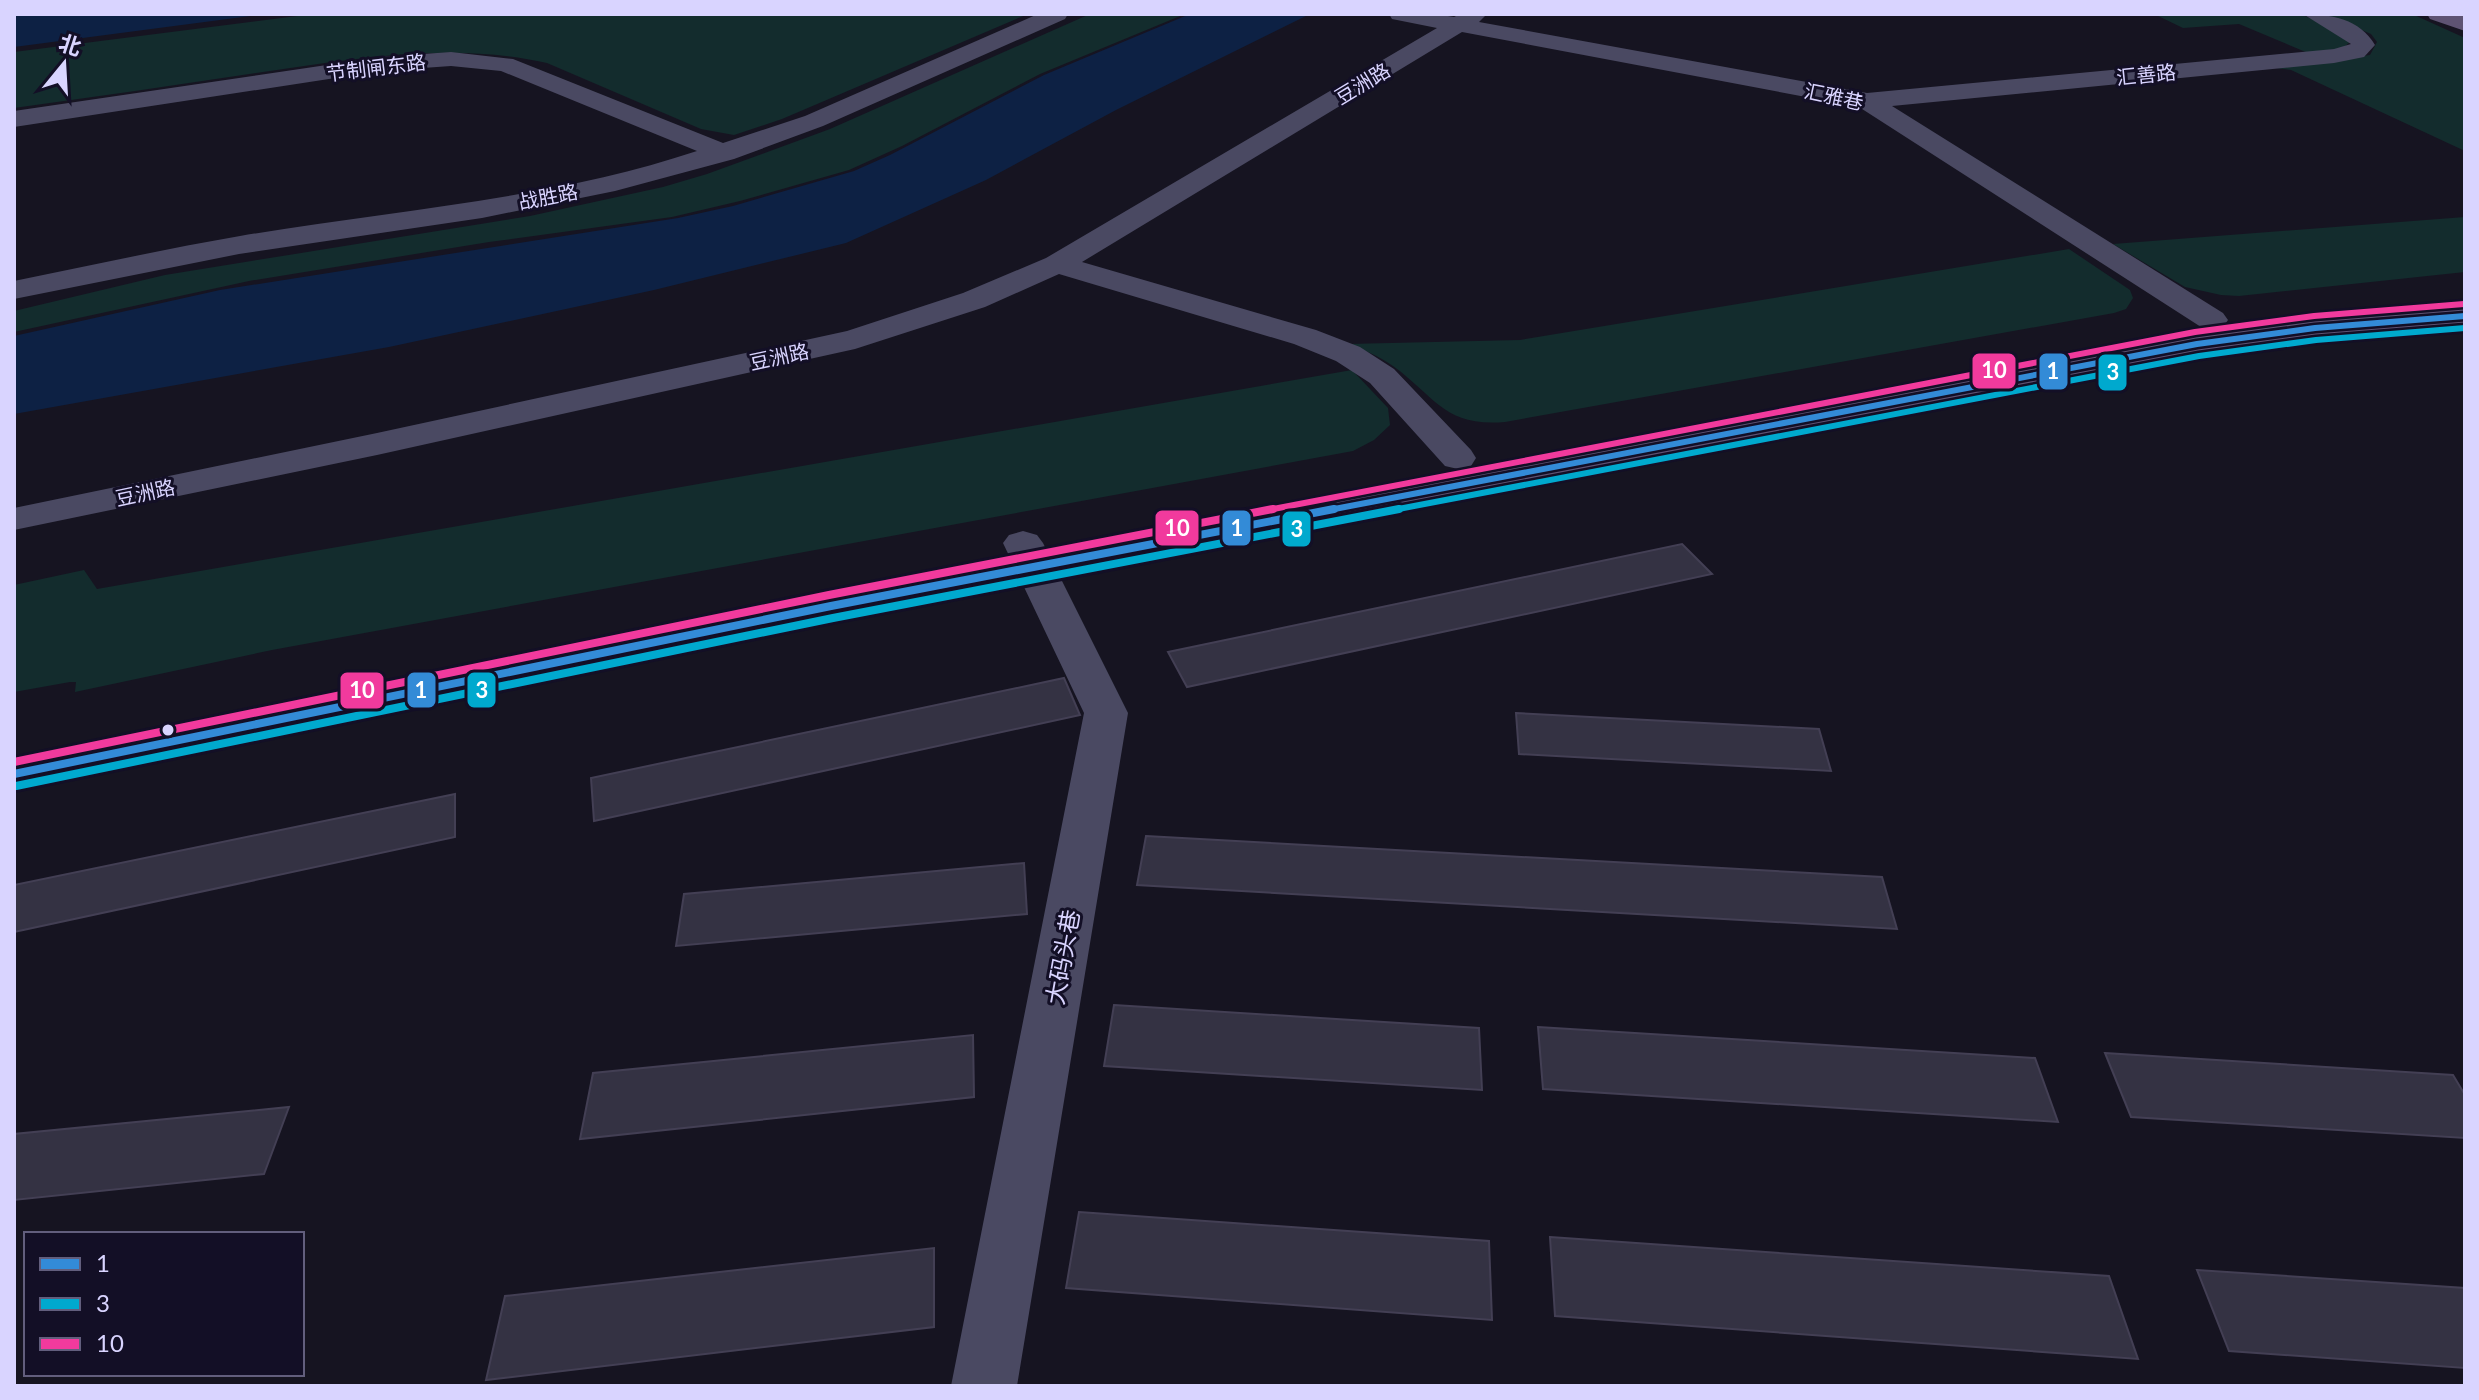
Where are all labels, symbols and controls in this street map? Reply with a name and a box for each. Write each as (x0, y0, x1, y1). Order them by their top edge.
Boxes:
north arrow (24, 24, 104, 104)
text: 北 (56, 28, 85, 61)
street label: 节制闸东路 (325, 49, 427, 85)
street label: 豆洲路 (1330, 57, 1394, 109)
street label: 汇善路 (2115, 59, 2177, 89)
street label: 汇雅巷 (1802, 78, 1866, 114)
street label: 战胜路 (516, 178, 580, 214)
street label: 豆洲路 (747, 338, 811, 374)
line badge: 10 (1971, 352, 2017, 390)
line badge: 1 (2038, 352, 2069, 391)
line badge: 3 (2097, 353, 2128, 392)
text: 10 (1981, 356, 2007, 383)
text: 1 (2047, 357, 2059, 384)
text: 3 (2107, 358, 2119, 385)
street label: 豆洲路 (113, 474, 177, 510)
line badge: 10 (1154, 509, 1200, 547)
line badge: 1 (1221, 509, 1252, 547)
line badge: 3 (1281, 510, 1312, 548)
text: 10 (1164, 514, 1190, 541)
text: 1 (1231, 514, 1243, 541)
text: 3 (1291, 515, 1303, 542)
line badge: 10 (339, 671, 385, 710)
line badge: 1 (406, 671, 437, 709)
line badge: 3 (466, 671, 497, 709)
text: 10 (349, 676, 375, 703)
text: 1 (415, 676, 427, 703)
text: 3 (476, 676, 488, 703)
unlabelled marker (160, 722, 176, 738)
street label: 大码头巷 (1039, 907, 1085, 1007)
legend (24, 1232, 304, 1376)
text: 1 (96, 1248, 110, 1277)
text: 3 (96, 1288, 110, 1317)
text: 10 (96, 1328, 124, 1357)

